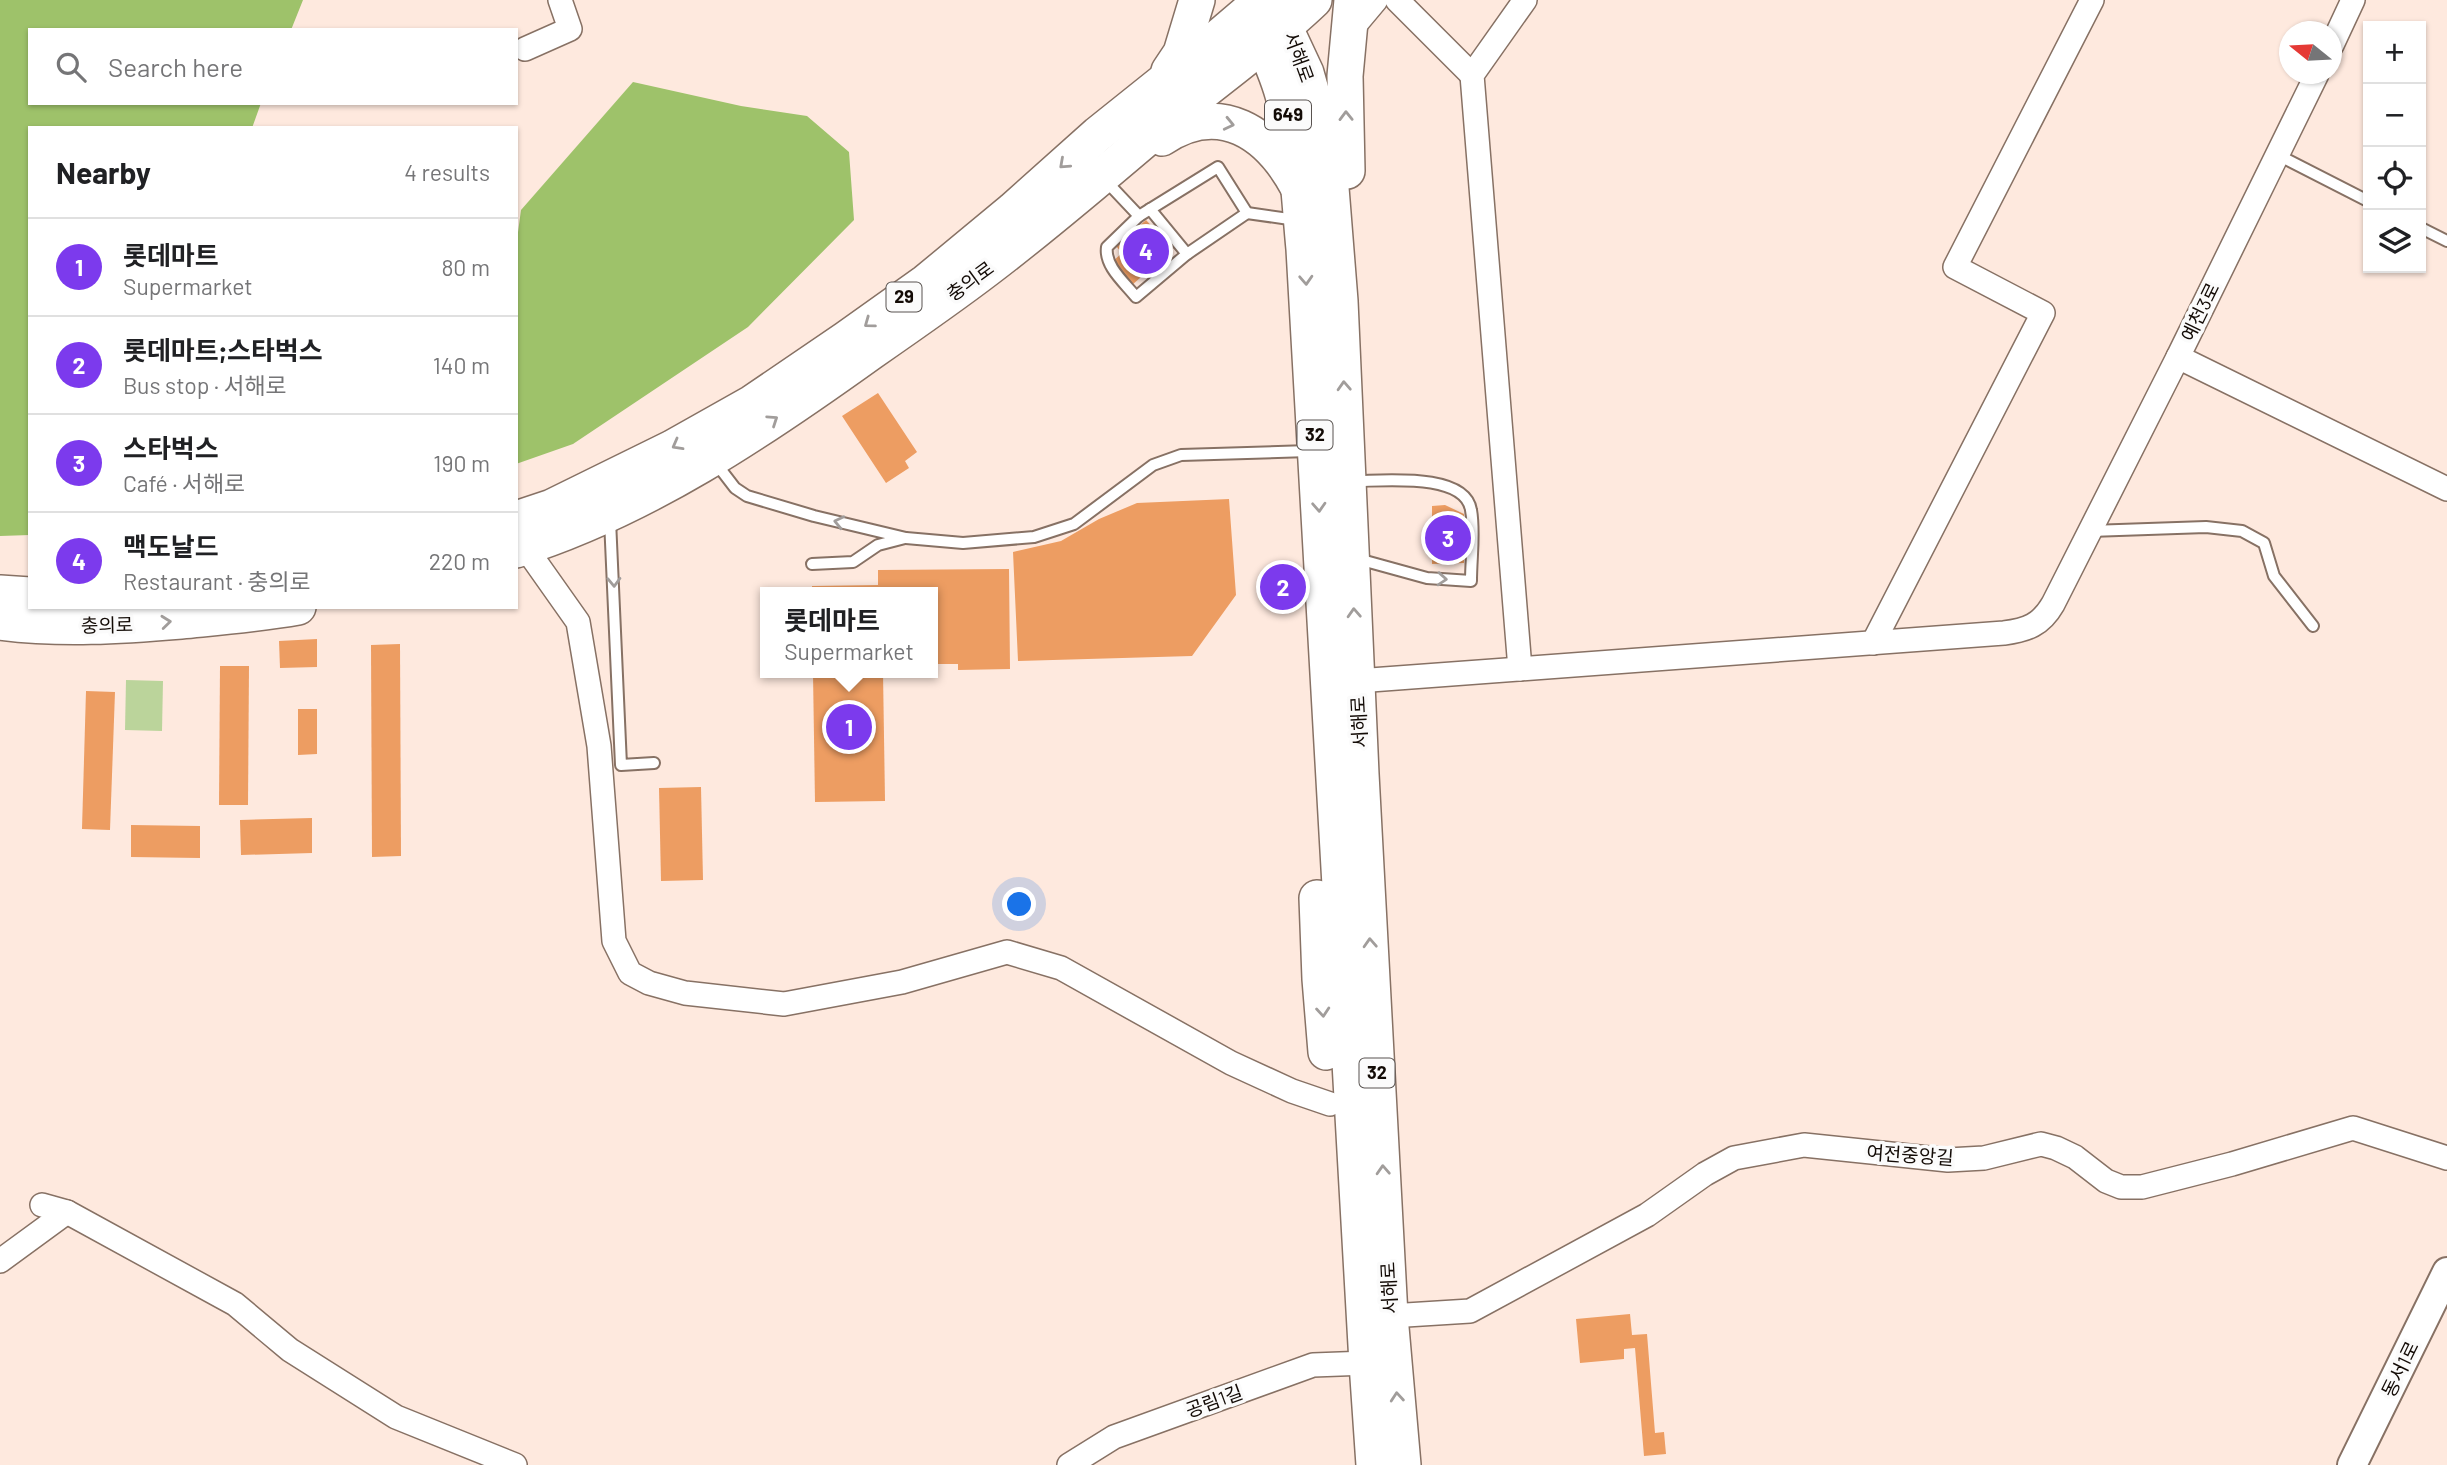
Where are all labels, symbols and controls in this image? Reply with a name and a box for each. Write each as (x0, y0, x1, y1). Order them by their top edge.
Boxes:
north arrow (2279, 21, 2342, 84)
map controls (2363, 21, 2426, 273)
button: + (2363, 21, 2426, 84)
search box (28, 28, 518, 105)
street label: 서해로 (1280, 28, 1319, 85)
icon: search (52, 48, 90, 86)
text: Search here (108, 51, 243, 82)
button: − (2363, 84, 2426, 147)
road number: 649 (1265, 100, 1311, 130)
one-way arrow (1338, 111, 1354, 121)
one-way arrow (1223, 115, 1235, 130)
button: locate (2363, 147, 2426, 210)
text: Nearby (56, 154, 151, 190)
one-way arrow (1059, 156, 1072, 168)
text: 4 results (404, 158, 490, 186)
button: layers (2363, 210, 2426, 273)
pin: 4 (1123, 225, 1169, 277)
text: 롯데마트 (123, 239, 219, 270)
text: 1 (75, 253, 83, 281)
text: 80 m (441, 253, 490, 281)
street label: 충의로 (942, 256, 998, 305)
text: Supermarket (123, 272, 253, 300)
one-way arrow (1298, 274, 1313, 285)
street label: 예천3로 (2176, 279, 2224, 345)
road number: 29 (886, 282, 922, 312)
one-way arrow (864, 315, 877, 327)
text: 롯데마트;스타벅스 (123, 334, 323, 365)
text: 2 (73, 351, 85, 379)
text: 140 m (433, 351, 490, 379)
text: Bus stop · 서해로 (123, 371, 287, 399)
one-way arrow (1336, 380, 1351, 391)
one-way arrow (765, 415, 778, 428)
road number: 32 (1298, 421, 1332, 450)
text: 스타벅스 (123, 432, 219, 463)
one-way arrow (672, 437, 685, 450)
text: 3 (73, 449, 85, 477)
text: 190 m (433, 449, 490, 477)
text: Café · 서해로 (123, 469, 245, 497)
one-way arrow (1311, 502, 1326, 513)
pin: 3 (1425, 512, 1471, 564)
one-way arrow (833, 516, 845, 530)
text: 맥도날드 (123, 530, 219, 561)
text: 4 (72, 547, 86, 575)
text: 220 m (429, 547, 490, 575)
pin: 2 (1260, 561, 1306, 613)
text: Restaurant · 충의로 (123, 567, 311, 595)
one-way arrow (1436, 571, 1447, 586)
one-way arrow (606, 577, 621, 588)
popup (760, 587, 938, 678)
text: 롯데마트 (784, 604, 880, 635)
one-way arrow (1347, 607, 1362, 618)
street label: 충의로 (81, 613, 133, 636)
one-way arrow (161, 615, 172, 630)
text: Supermarket (784, 637, 914, 665)
street label: 서해로 (1346, 695, 1371, 749)
pin: 1 (826, 701, 872, 753)
your location (1002, 887, 1036, 921)
one-way arrow (1363, 937, 1378, 948)
one-way arrow (1315, 1007, 1330, 1018)
road number: 32 (1360, 1058, 1394, 1088)
street label: 여전중앙길 (1866, 1140, 1954, 1169)
one-way arrow (1375, 1164, 1390, 1175)
street label: 서해로 (1376, 1261, 1401, 1315)
street label: 동서1로 (2376, 1337, 2423, 1400)
street label: 공림1길 (1182, 1380, 1246, 1421)
one-way arrow (1390, 1391, 1405, 1402)

